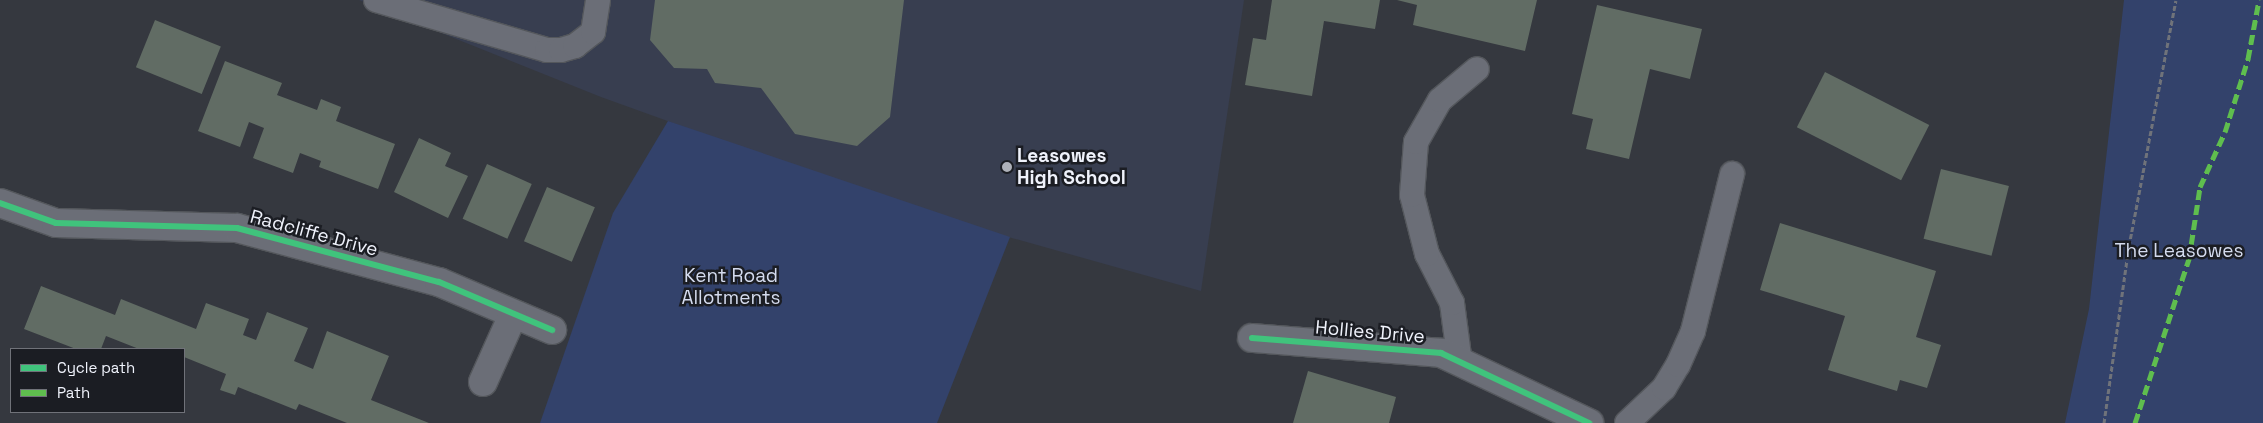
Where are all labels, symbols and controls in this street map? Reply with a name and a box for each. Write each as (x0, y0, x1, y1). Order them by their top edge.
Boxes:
place label: Leasowes High School (1017, 145, 1126, 189)
marker: Leasowes High School (1001, 161, 1013, 173)
street label: Radcliffe Drive (248, 205, 380, 261)
park label: The Leasowes (2114, 240, 2244, 262)
park label: Kent Road Allotments (681, 265, 781, 309)
street label: Hollies Drive (1314, 316, 1426, 348)
legend (10, 348, 185, 413)
text: Cycle path (57, 358, 135, 377)
text: Path (57, 383, 90, 402)

